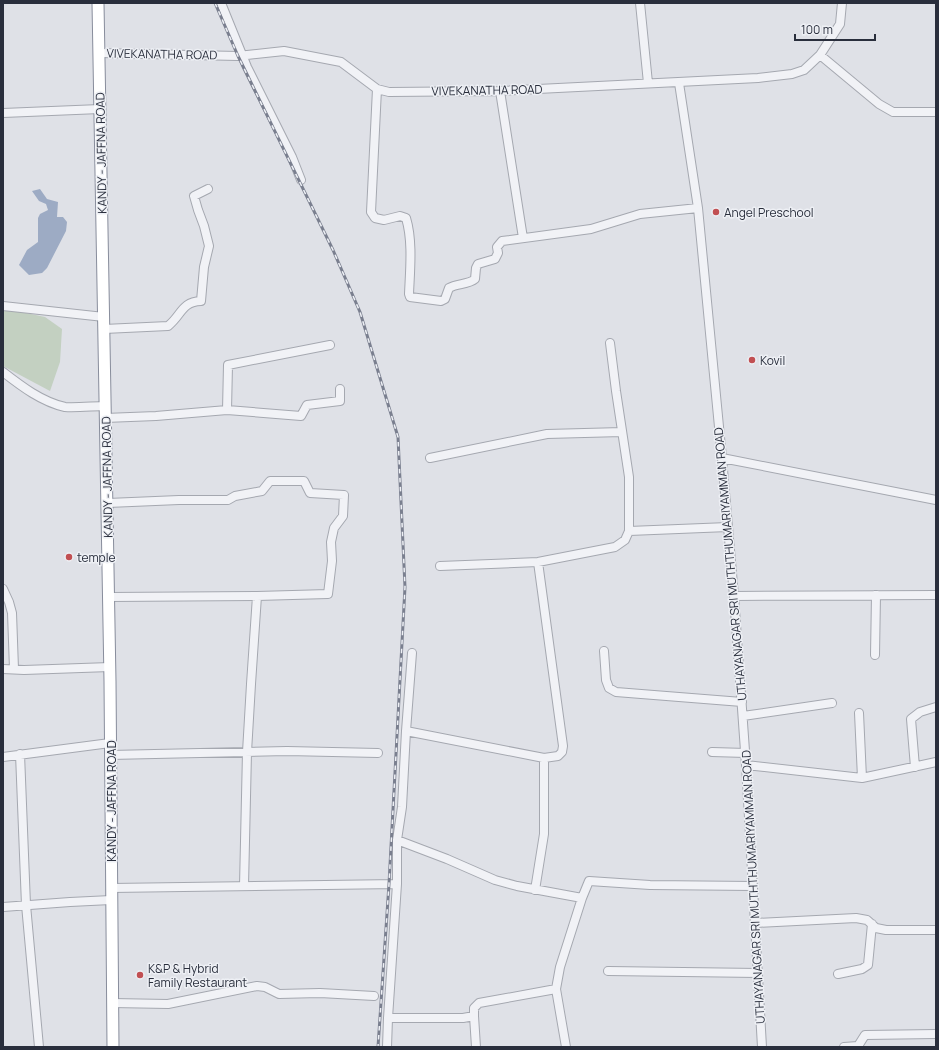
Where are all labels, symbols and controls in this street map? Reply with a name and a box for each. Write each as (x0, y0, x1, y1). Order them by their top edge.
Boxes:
scale bar (795, 16, 875, 42)
text: 100 m (801, 21, 833, 38)
street label: VIVEKANATHA ROAD (106, 45, 218, 63)
street label: VIVEKANATHA ROAD (431, 81, 543, 99)
street label: KANDY - JAFFNA ROAD (91, 92, 111, 214)
place label: Angel Preschool (724, 204, 814, 221)
marker: Angel Preschool (711, 207, 721, 217)
place label: Kovil (760, 352, 785, 369)
marker: Kovil (747, 355, 757, 365)
street label: KANDY - JAFFNA ROAD (97, 416, 117, 538)
street label: UTHAYANAGAR SRI MUTHTHUMARIYAMMAN ROAD (710, 427, 750, 701)
place label: temple (77, 549, 116, 566)
marker: temple (64, 552, 74, 562)
street label: KANDY - JAFFNA ROAD (103, 740, 120, 862)
street label: UTHAYANAGAR SRI MUTHTHUMARIYAMMAN ROAD (737, 750, 769, 1024)
place label: K&P & Hybrid Family Restaurant (148, 960, 247, 991)
marker: K&P & Hybrid Family Restaurant (135, 970, 145, 980)

